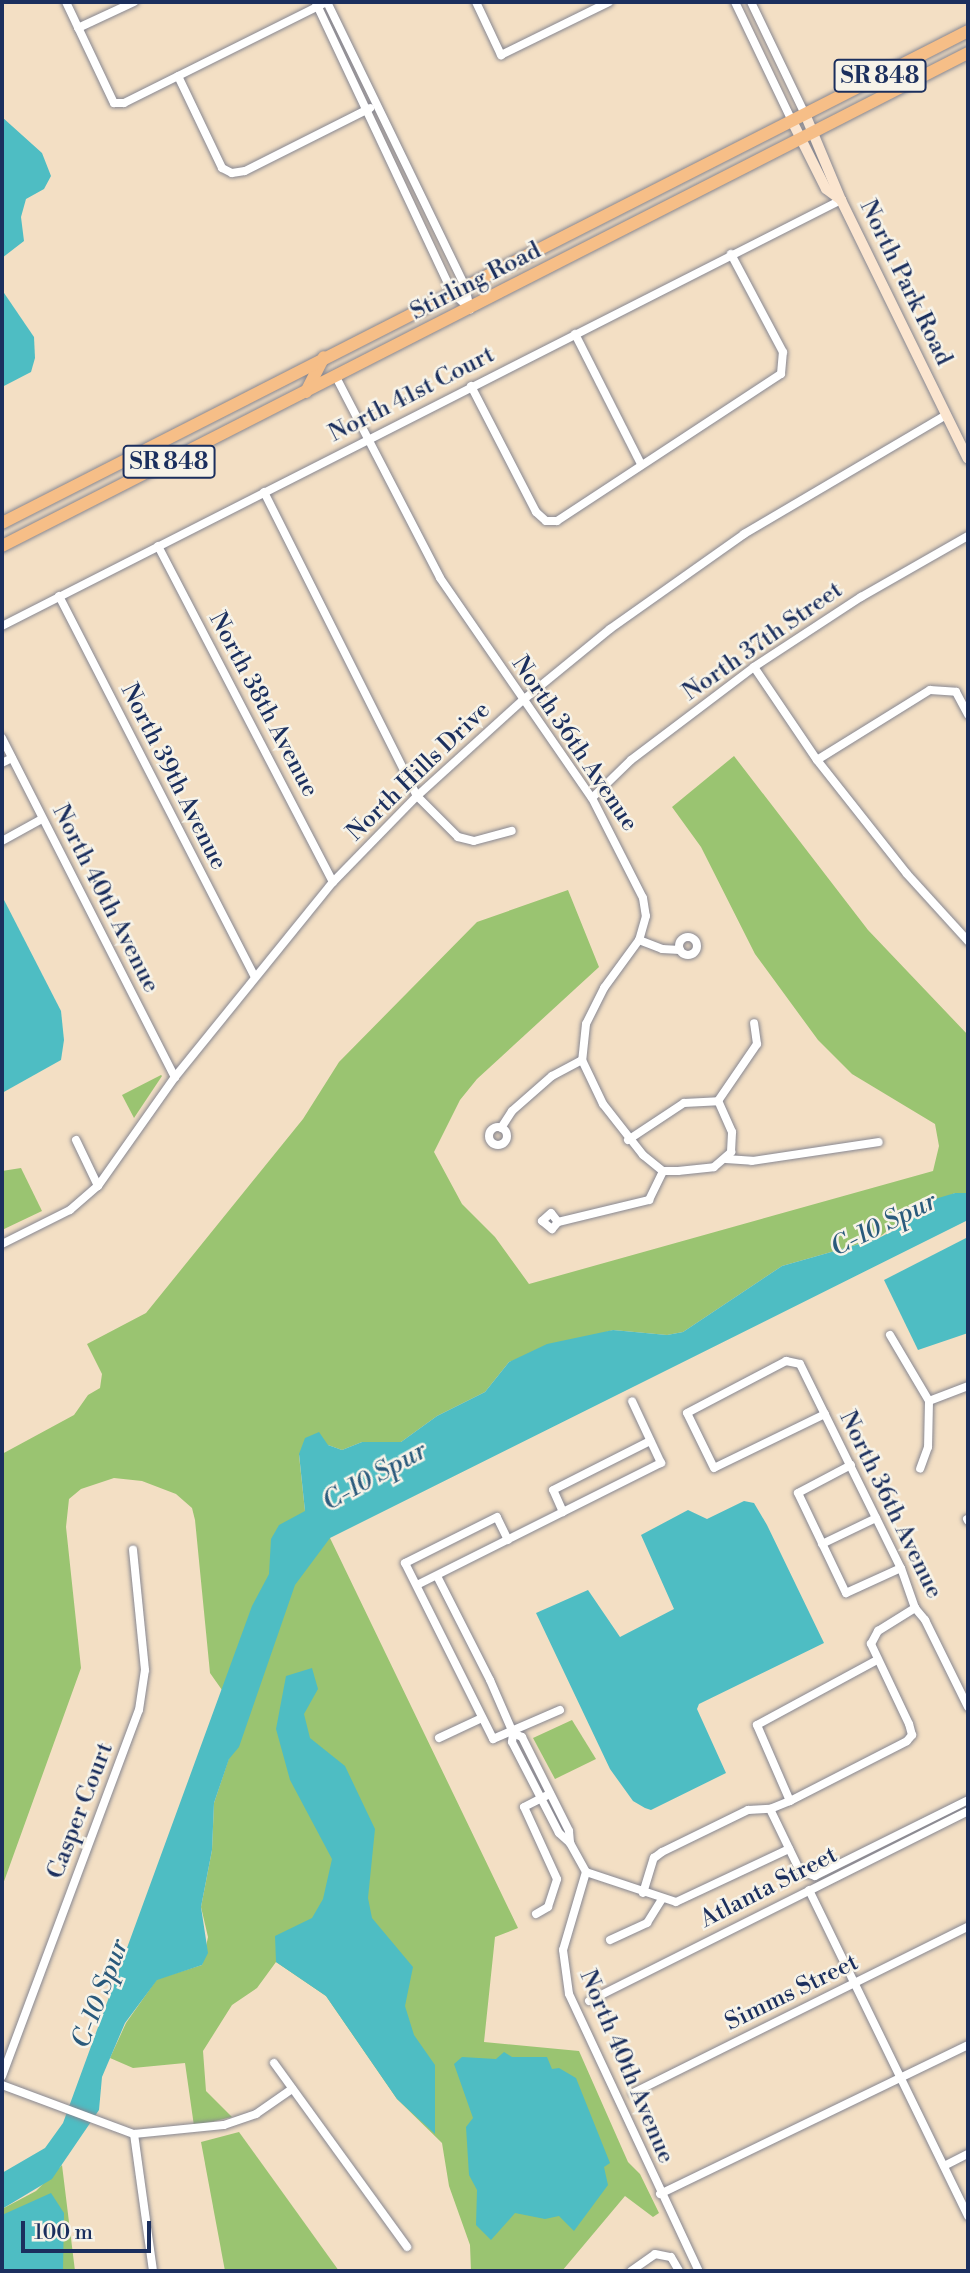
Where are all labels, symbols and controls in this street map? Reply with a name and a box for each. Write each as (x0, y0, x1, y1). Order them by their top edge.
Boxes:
road number: SR 848 (833, 57, 927, 96)
street label: North Park Road (852, 196, 958, 370)
street label: Stirling Road (406, 237, 546, 327)
street label: North 41st Court (324, 341, 500, 449)
road number: SR 848 (122, 442, 216, 482)
street label: North 37th Street (678, 576, 848, 708)
street label: North 38th Avenue (202, 608, 324, 802)
street label: North 36th Avenue (505, 651, 643, 837)
street label: North 39th Avenue (114, 679, 232, 875)
street label: North Hills Drive (341, 696, 497, 848)
street label: North 40th Avenue (45, 800, 165, 998)
water label: C-10 Spur (826, 1186, 942, 1264)
street label: North 36th Avenue (832, 1407, 948, 1603)
water label: C-10 Spur (317, 1436, 433, 1518)
street label: Casper Court (42, 1739, 120, 1883)
street label: Atlanta Street (696, 1841, 842, 1935)
water label: C-10 Spur (66, 1935, 136, 2053)
street label: Simms Street (721, 1948, 863, 2038)
street label: North 40th Avenue (572, 1966, 680, 2168)
scale bar (24, 2206, 154, 2250)
text: 100 m (34, 2220, 93, 2246)

